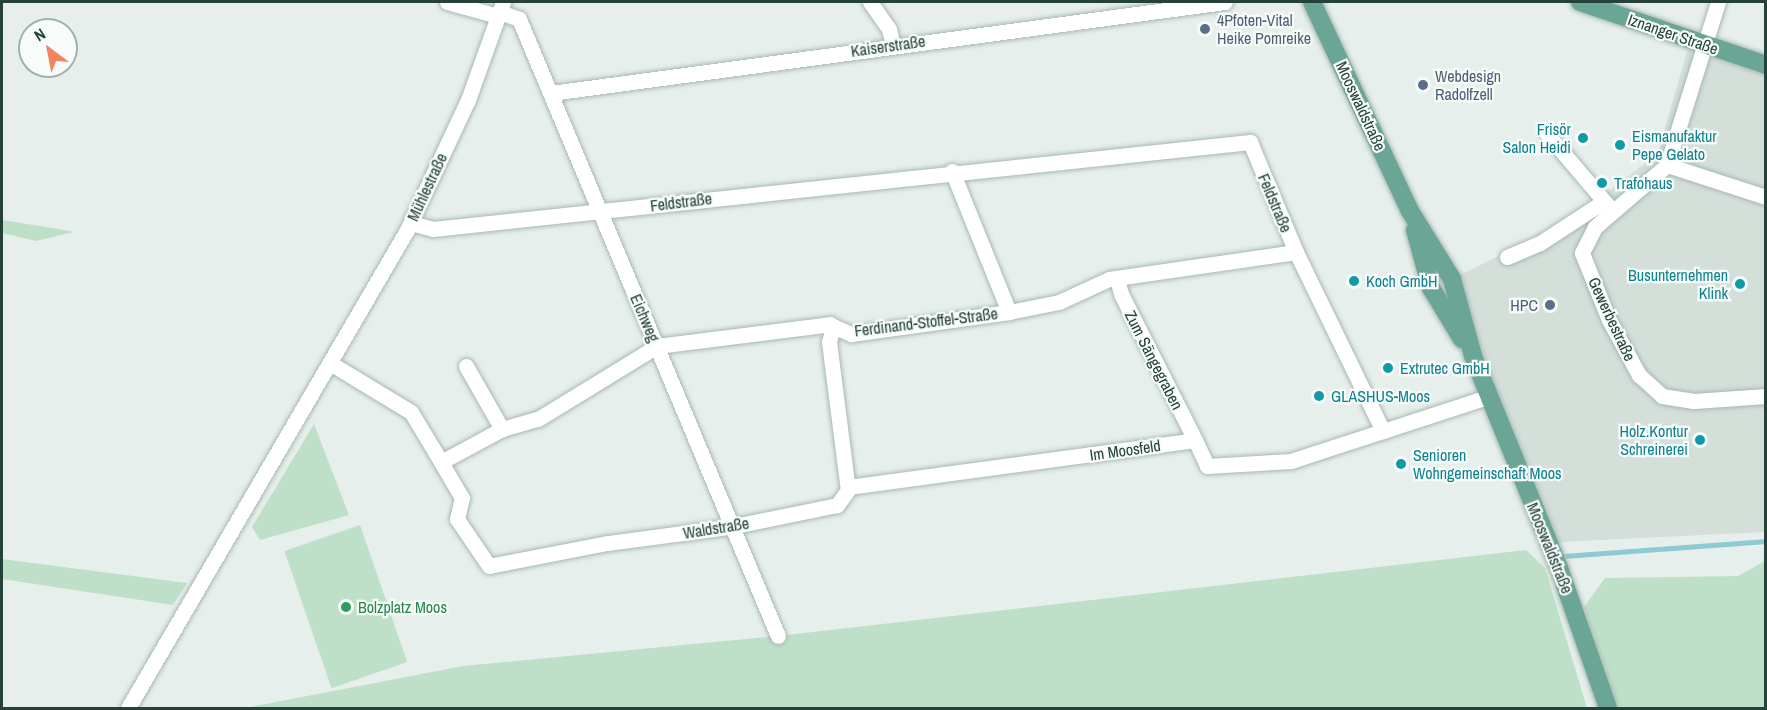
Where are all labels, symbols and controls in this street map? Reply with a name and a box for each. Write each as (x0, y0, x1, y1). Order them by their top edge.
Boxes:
place label: 4Pfoten-Vital Heike Pomreike (1217, 10, 1311, 48)
street label: Iznanger Straße (1625, 10, 1721, 58)
north arrow (18, 18, 78, 78)
marker: 4Pfoten-Vital Heike Pomreike (1198, 22, 1212, 36)
text: N (30, 23, 49, 46)
street label: Kaiserstraße (849, 31, 927, 61)
street label: Mooswaldstraße (1332, 58, 1390, 154)
place label: Webdesign Radolfzell (1435, 66, 1501, 104)
marker: Webdesign Radolfzell (1416, 78, 1430, 92)
place label: Frisör Salon Heidi (1502, 119, 1571, 157)
place label: Eismanufaktur Pepe Gelato (1632, 126, 1717, 164)
marker: Frisör Salon Heidi (1576, 131, 1590, 145)
marker: Eismanufaktur Pepe Gelato (1613, 138, 1627, 152)
street label: Mühlestraße (403, 150, 451, 224)
street label: Feldstraße (1254, 171, 1296, 235)
place label: Trafohaus (1614, 173, 1673, 193)
marker: Trafohaus (1595, 176, 1609, 190)
street label: Feldstraße (649, 189, 713, 215)
place label: Busunternehmen Klink (1628, 265, 1728, 303)
place label: Koch GmbH (1366, 271, 1437, 291)
marker: Koch GmbH (1347, 274, 1361, 288)
street label: Gewerbestraße (1584, 274, 1640, 364)
marker: Busunternehmen Klink (1733, 277, 1747, 291)
street label: Eichweg (626, 291, 664, 345)
place label: HPC (1510, 295, 1538, 315)
marker: HPC (1543, 298, 1557, 312)
street label: Ferdinand-Stoffel-Straße (853, 304, 999, 340)
street label: Zum Sängegraben (1121, 307, 1187, 413)
place label: Extrutec GmbH (1400, 358, 1490, 378)
marker: Extrutec GmbH (1381, 361, 1395, 375)
place label: GLASHUS-Moos (1331, 386, 1430, 406)
marker: GLASHUS-Moos (1312, 389, 1326, 403)
place label: Holz.Kontur Schreinerei (1619, 421, 1688, 459)
marker: Holz.Kontur Schreinerei (1693, 433, 1707, 447)
street label: Im Moosfeld (1088, 436, 1162, 464)
place label: Senioren Wohngemeinschaft Moos (1413, 445, 1562, 483)
marker: Senioren Wohngemeinschaft Moos (1394, 457, 1408, 471)
street label: Mooswaldstraße (1523, 500, 1577, 596)
street label: Waldstraße (682, 513, 750, 543)
place label: Bolzplatz Moos (358, 597, 447, 617)
marker: Bolzplatz Moos (339, 600, 353, 614)

